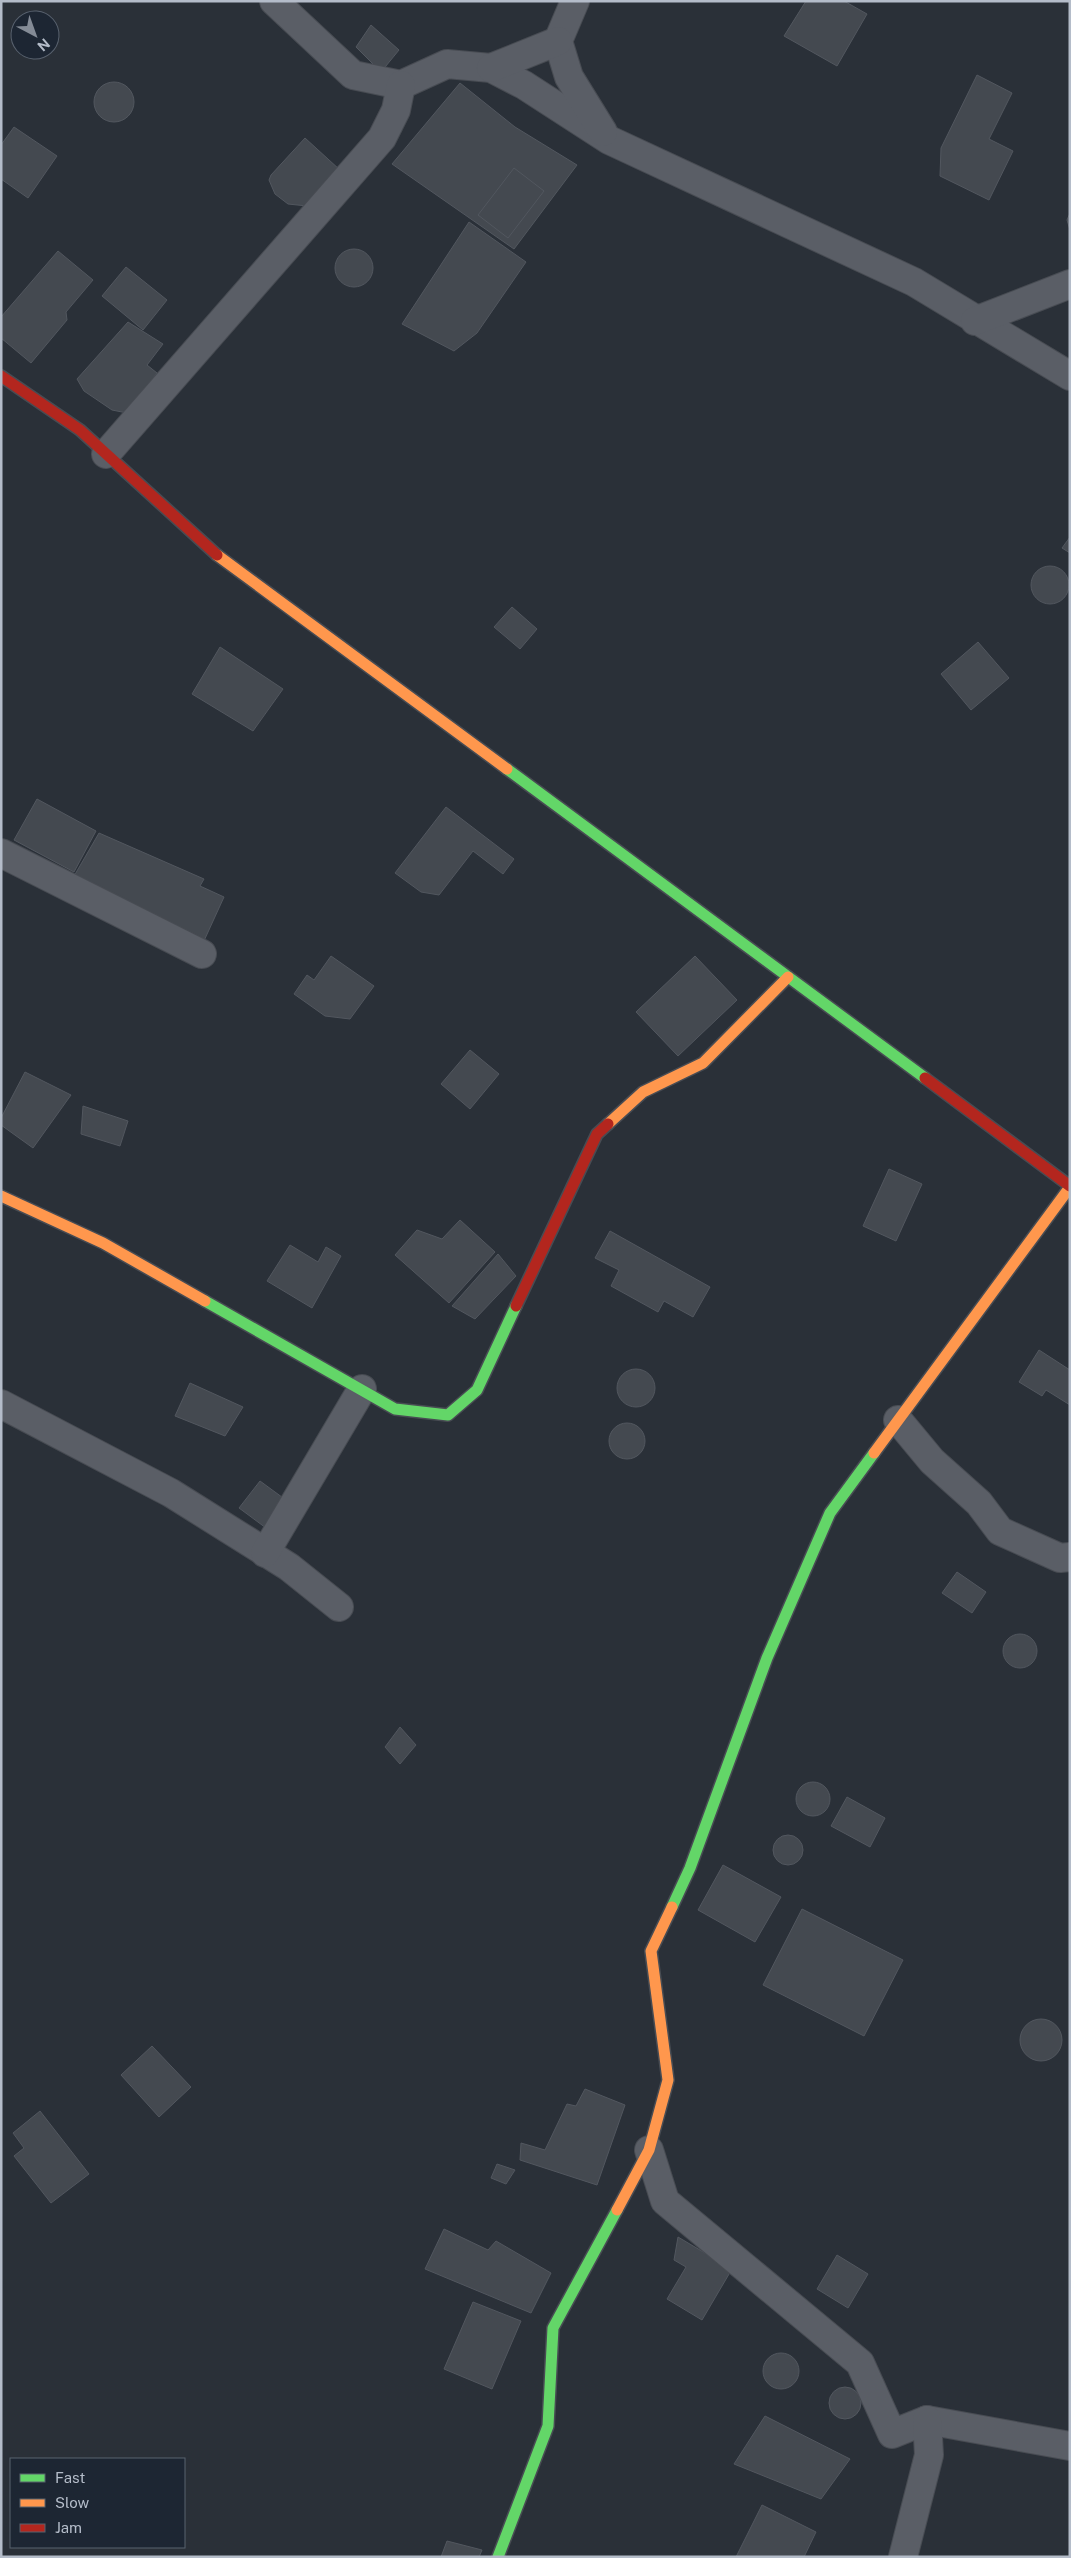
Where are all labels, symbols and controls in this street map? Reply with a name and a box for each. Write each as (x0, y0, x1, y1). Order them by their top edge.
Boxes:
north arrow (10, 10, 60, 60)
text: N (34, 35, 53, 54)
legend (10, 2458, 185, 2548)
text: Fast (55, 2469, 85, 2486)
text: Slow (55, 2494, 90, 2511)
text: Jam (55, 2519, 82, 2536)

